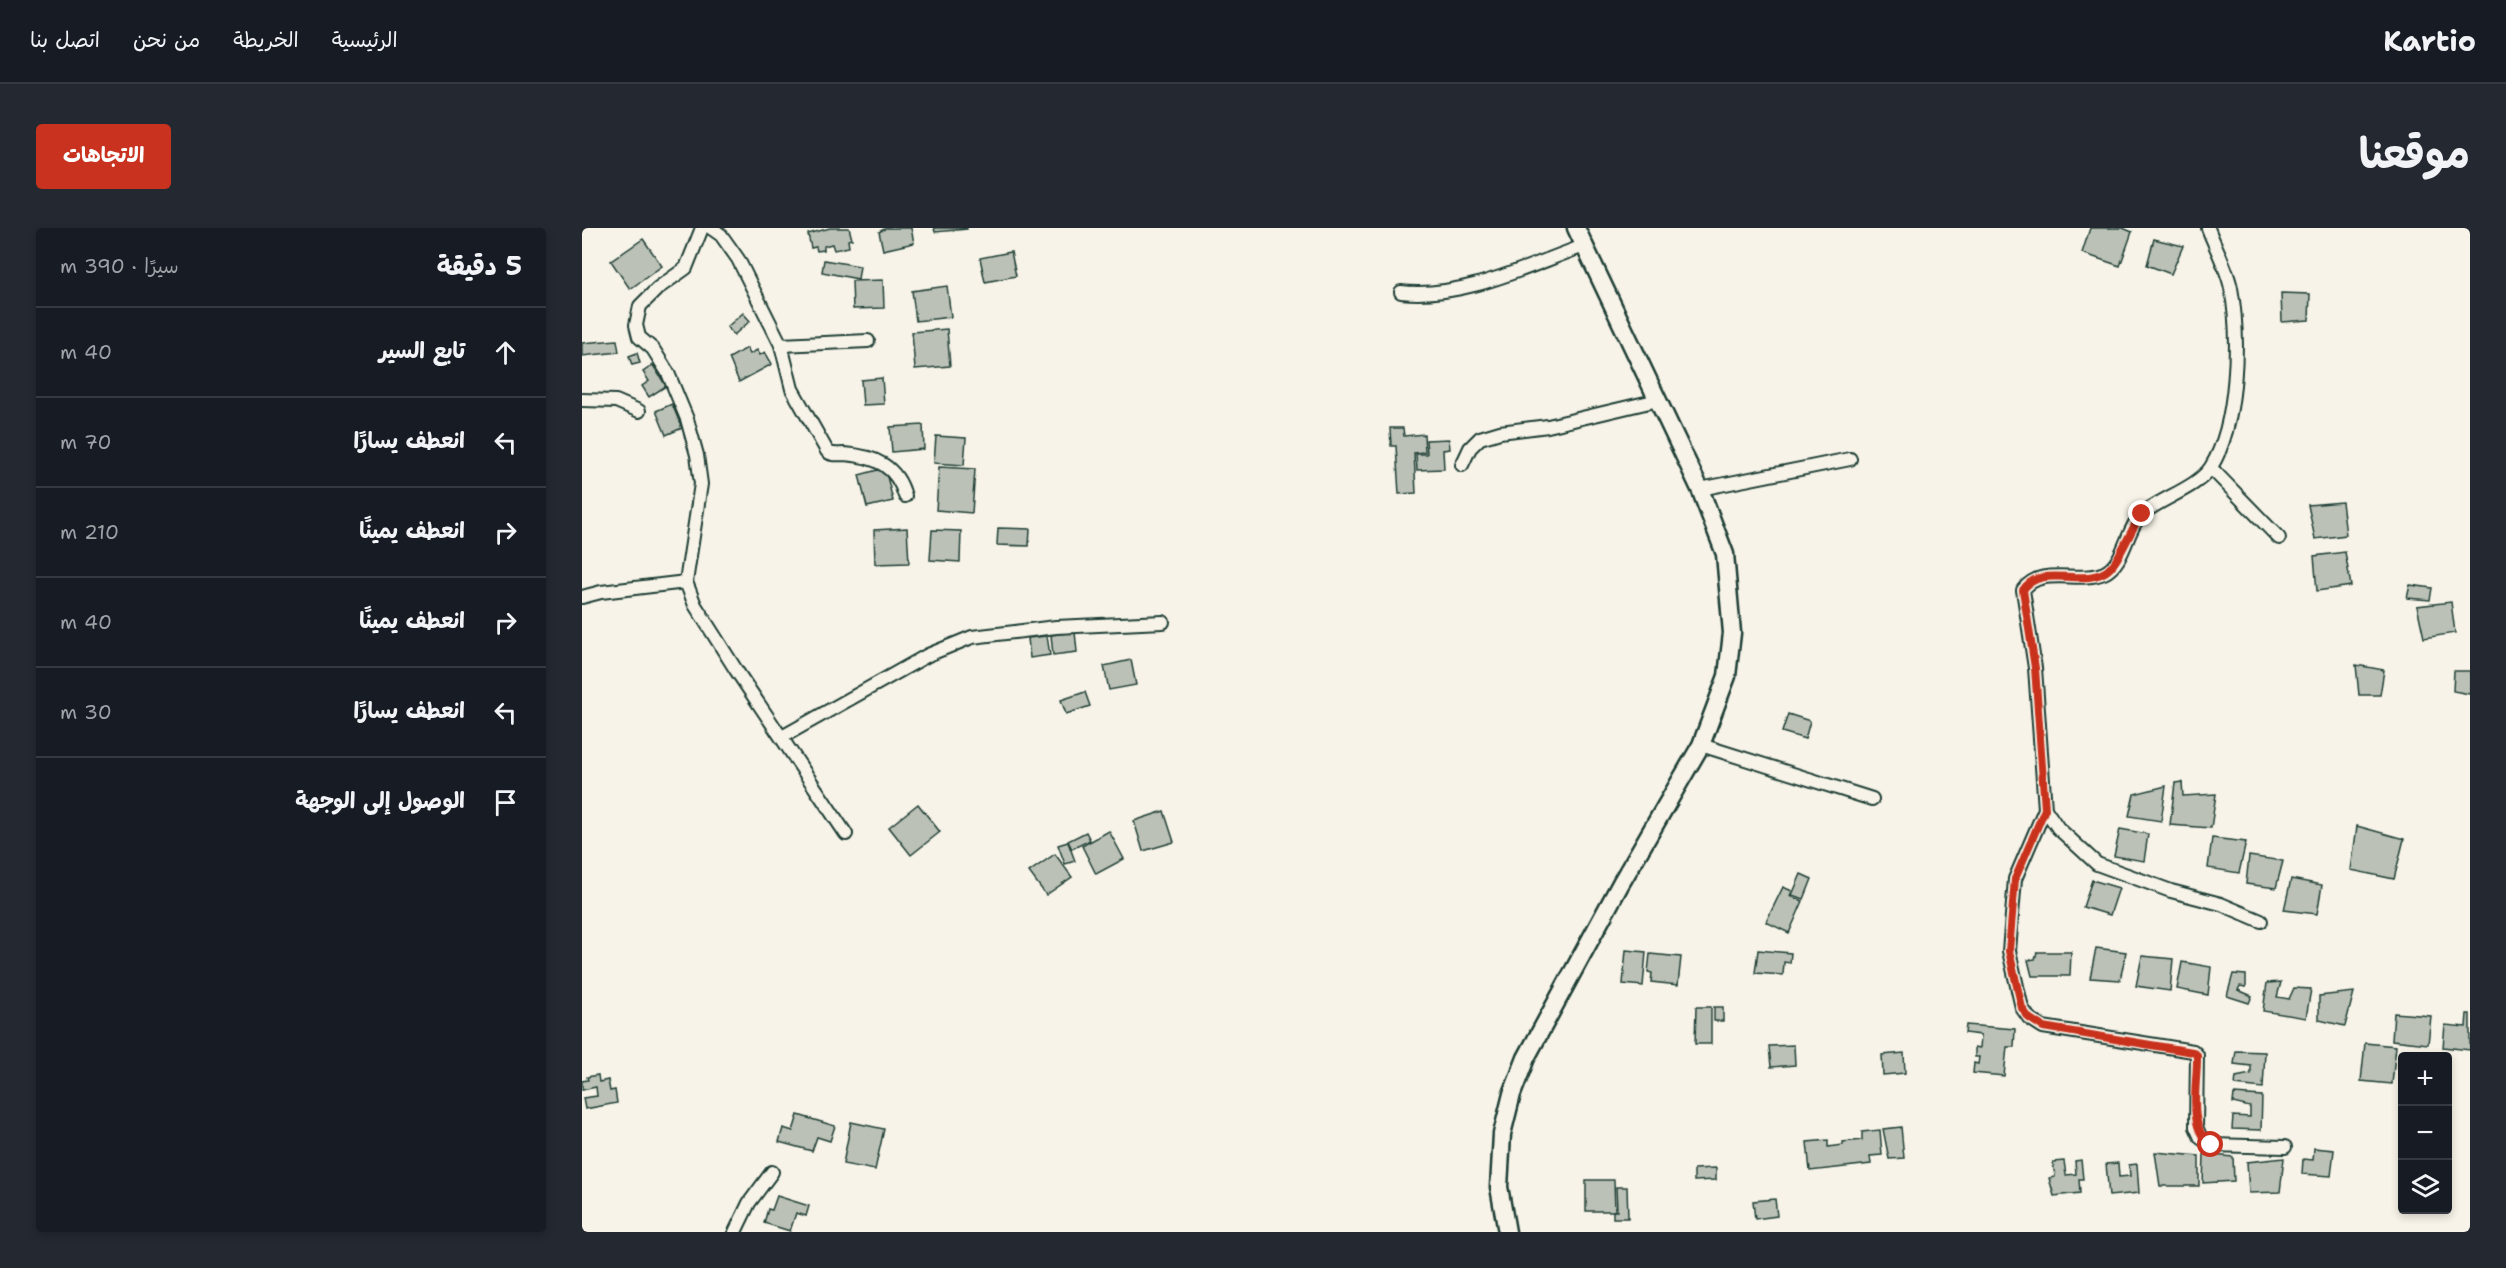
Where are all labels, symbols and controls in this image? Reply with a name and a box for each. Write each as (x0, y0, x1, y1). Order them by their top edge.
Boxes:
text: Kartio (2383, 22, 2476, 60)
text: اتصل بنا (30, 26, 100, 54)
text: من نحن (133, 26, 200, 54)
text: الخريطة (233, 26, 299, 54)
text: الرئيسية (332, 26, 398, 54)
button: الاتجاهات (36, 124, 171, 189)
text: موقعنا (2359, 125, 2470, 181)
text: 5 دقيقة (437, 248, 522, 283)
text: سيرًا · 390 m (60, 253, 179, 279)
text: تابع السير (379, 336, 465, 365)
icon: ahead (489, 336, 522, 369)
text: 40 m (60, 339, 112, 365)
text: انعطف يسارًا (353, 426, 465, 455)
icon: left (489, 426, 522, 459)
text: 70 m (60, 429, 112, 455)
route end (2128, 500, 2154, 526)
text: انعطف يمينًا (359, 516, 465, 545)
icon: right (489, 516, 522, 549)
text: 210 m (60, 519, 119, 545)
text: انعطف يمينًا (359, 606, 465, 635)
icon: right (489, 606, 522, 639)
text: 40 m (60, 609, 112, 635)
text: انعطف يسارًا (353, 696, 465, 725)
icon: left (489, 696, 522, 729)
text: 30 m (60, 699, 112, 725)
text: الوصول إلى الوجهة (295, 786, 465, 815)
icon: arrive (489, 786, 522, 819)
map controls (2398, 1052, 2452, 1214)
button: + (2398, 1052, 2452, 1106)
button: − (2398, 1106, 2452, 1160)
route start (2197, 1131, 2223, 1157)
button: layers (2398, 1160, 2452, 1214)

